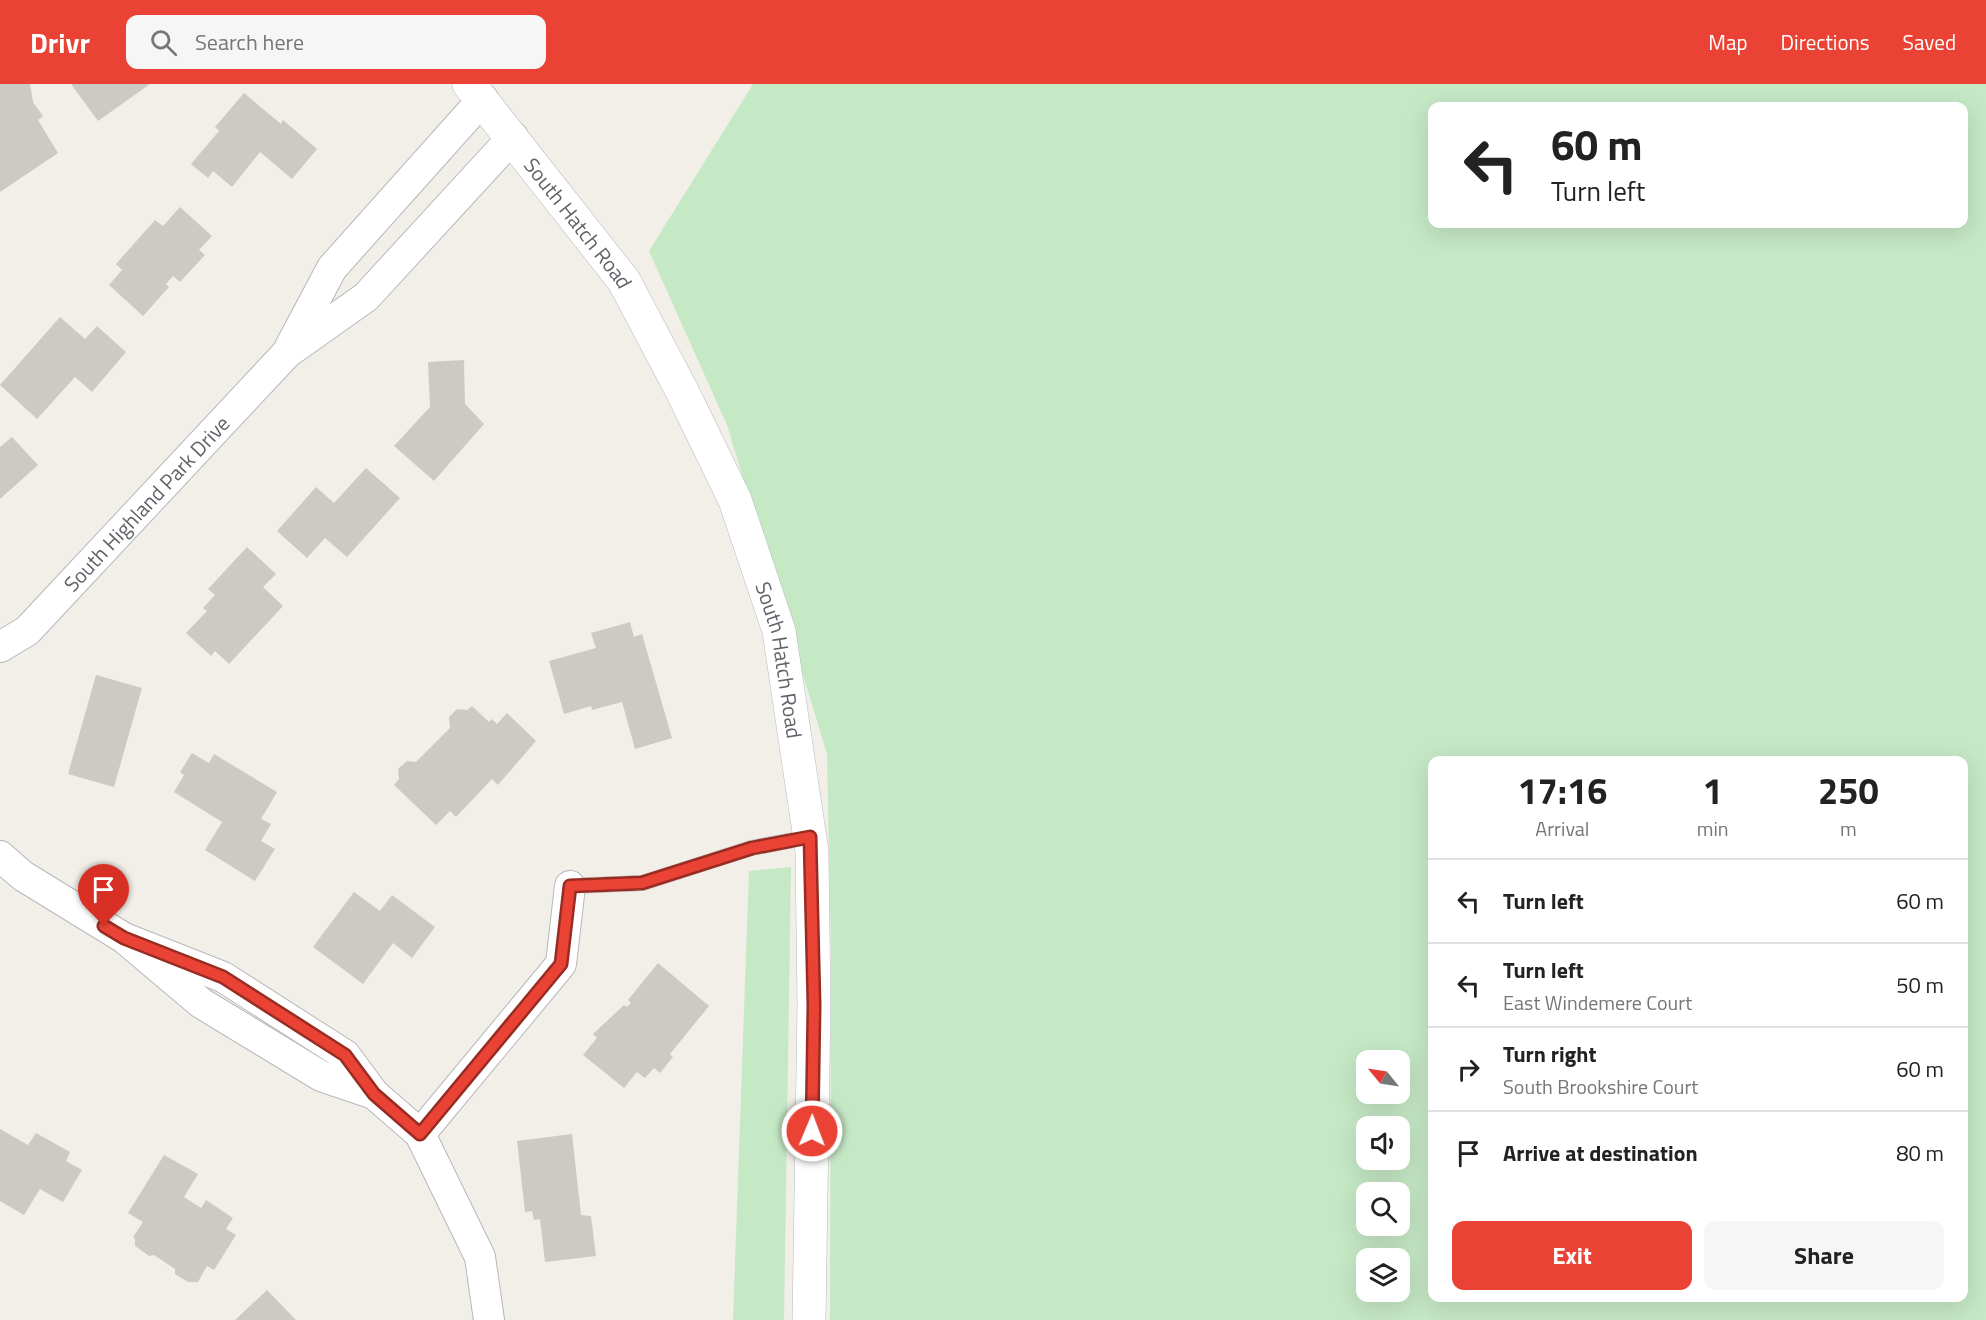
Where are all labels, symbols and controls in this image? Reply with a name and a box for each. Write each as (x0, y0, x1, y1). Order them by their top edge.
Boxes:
search box (126, 15, 546, 69)
text: Drivr (30, 21, 90, 64)
text: Search here (195, 25, 304, 59)
icon: search (147, 26, 180, 59)
text: Map (1708, 26, 1748, 58)
text: Directions (1781, 26, 1870, 58)
text: Saved (1903, 26, 1956, 58)
text: 60 m (1551, 112, 1643, 176)
icon: left (1452, 126, 1530, 204)
street label: South Hatch Road (517, 151, 641, 294)
text: Turn left (1551, 170, 1645, 211)
street label: South Highland Park Drive (56, 408, 237, 599)
street label: South Hatch Road (748, 577, 811, 741)
text: 17:16 (1517, 763, 1607, 818)
text: 1 (1703, 763, 1723, 818)
text: 250 (1818, 763, 1879, 818)
text: Arrival (1535, 813, 1590, 844)
text: min (1697, 813, 1729, 844)
text: m (1840, 813, 1857, 844)
pin (78, 864, 129, 926)
icon: arrive (87, 873, 120, 906)
text: Turn left (1503, 884, 1584, 918)
text: 60 m (1896, 884, 1944, 918)
icon: left (1452, 885, 1485, 918)
text: Turn left (1503, 953, 1584, 987)
text: 50 m (1896, 968, 1944, 1002)
icon: left (1452, 969, 1485, 1002)
text: East Windemere Court (1503, 987, 1692, 1018)
text: Turn right (1503, 1037, 1597, 1071)
north arrow (1356, 1050, 1410, 1104)
map controls (1356, 1050, 1410, 1302)
text: 60 m (1896, 1052, 1944, 1086)
icon: right (1452, 1053, 1485, 1086)
text: South Brookshire Court (1503, 1071, 1698, 1102)
position arrow (780, 1099, 844, 1163)
button: sound (1356, 1116, 1410, 1170)
text: Arrive at destination (1503, 1136, 1698, 1170)
text: 80 m (1896, 1136, 1944, 1170)
icon: arrive (1452, 1137, 1485, 1170)
button: search (1356, 1182, 1410, 1236)
button: Exit (1452, 1221, 1692, 1290)
button: Share (1704, 1221, 1944, 1290)
button: layers (1356, 1248, 1410, 1302)

